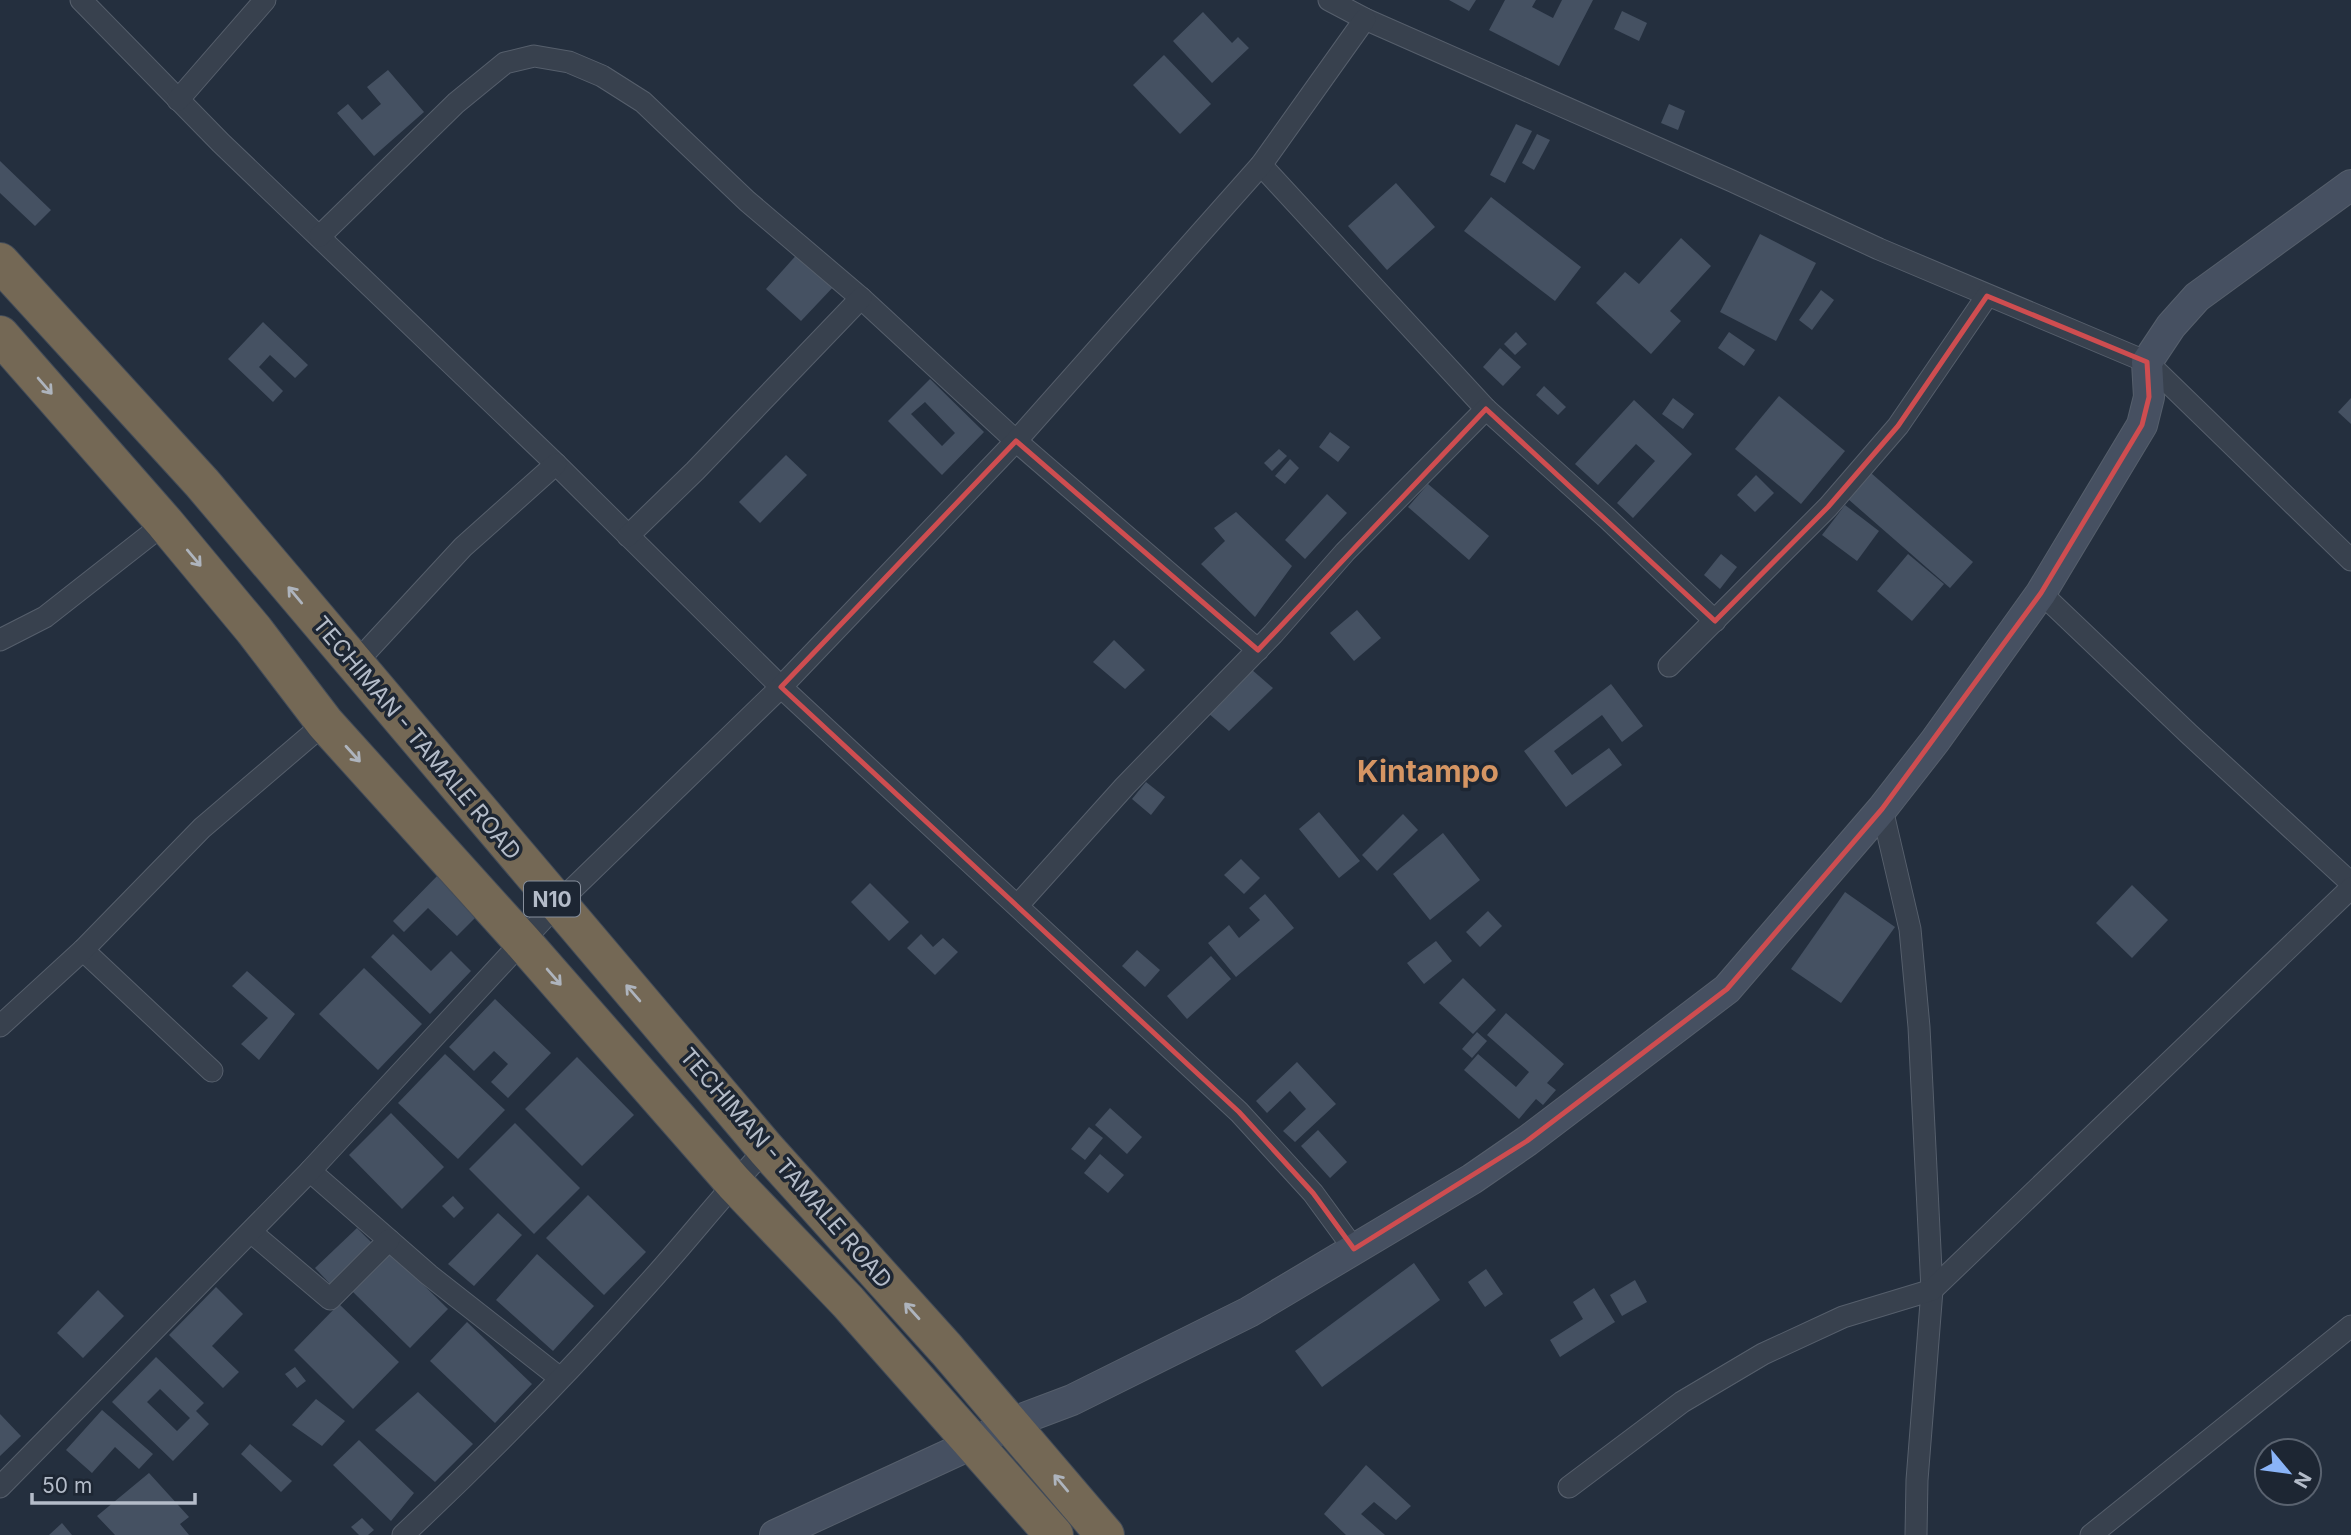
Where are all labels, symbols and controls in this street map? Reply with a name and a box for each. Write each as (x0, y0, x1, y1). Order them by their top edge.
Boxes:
one-way arrow (37, 377, 53, 395)
one-way arrow (186, 549, 202, 567)
one-way arrow (288, 586, 304, 604)
street label: TECHIMAN - TAMALE ROAD (307, 611, 527, 865)
one-way arrow (345, 744, 361, 762)
district label: Kintampo (1357, 753, 1499, 789)
road number: N10 (524, 881, 580, 916)
one-way arrow (546, 968, 562, 986)
one-way arrow (625, 984, 641, 1002)
street label: TECHIMAN - TAMALE ROAD (674, 1042, 898, 1294)
one-way arrow (904, 1302, 920, 1320)
north arrow (2253, 1437, 2323, 1507)
scale bar (32, 1462, 194, 1506)
text: N (2289, 1468, 2316, 1492)
text: 50 m (42, 1473, 92, 1498)
one-way arrow (1053, 1475, 1068, 1493)

